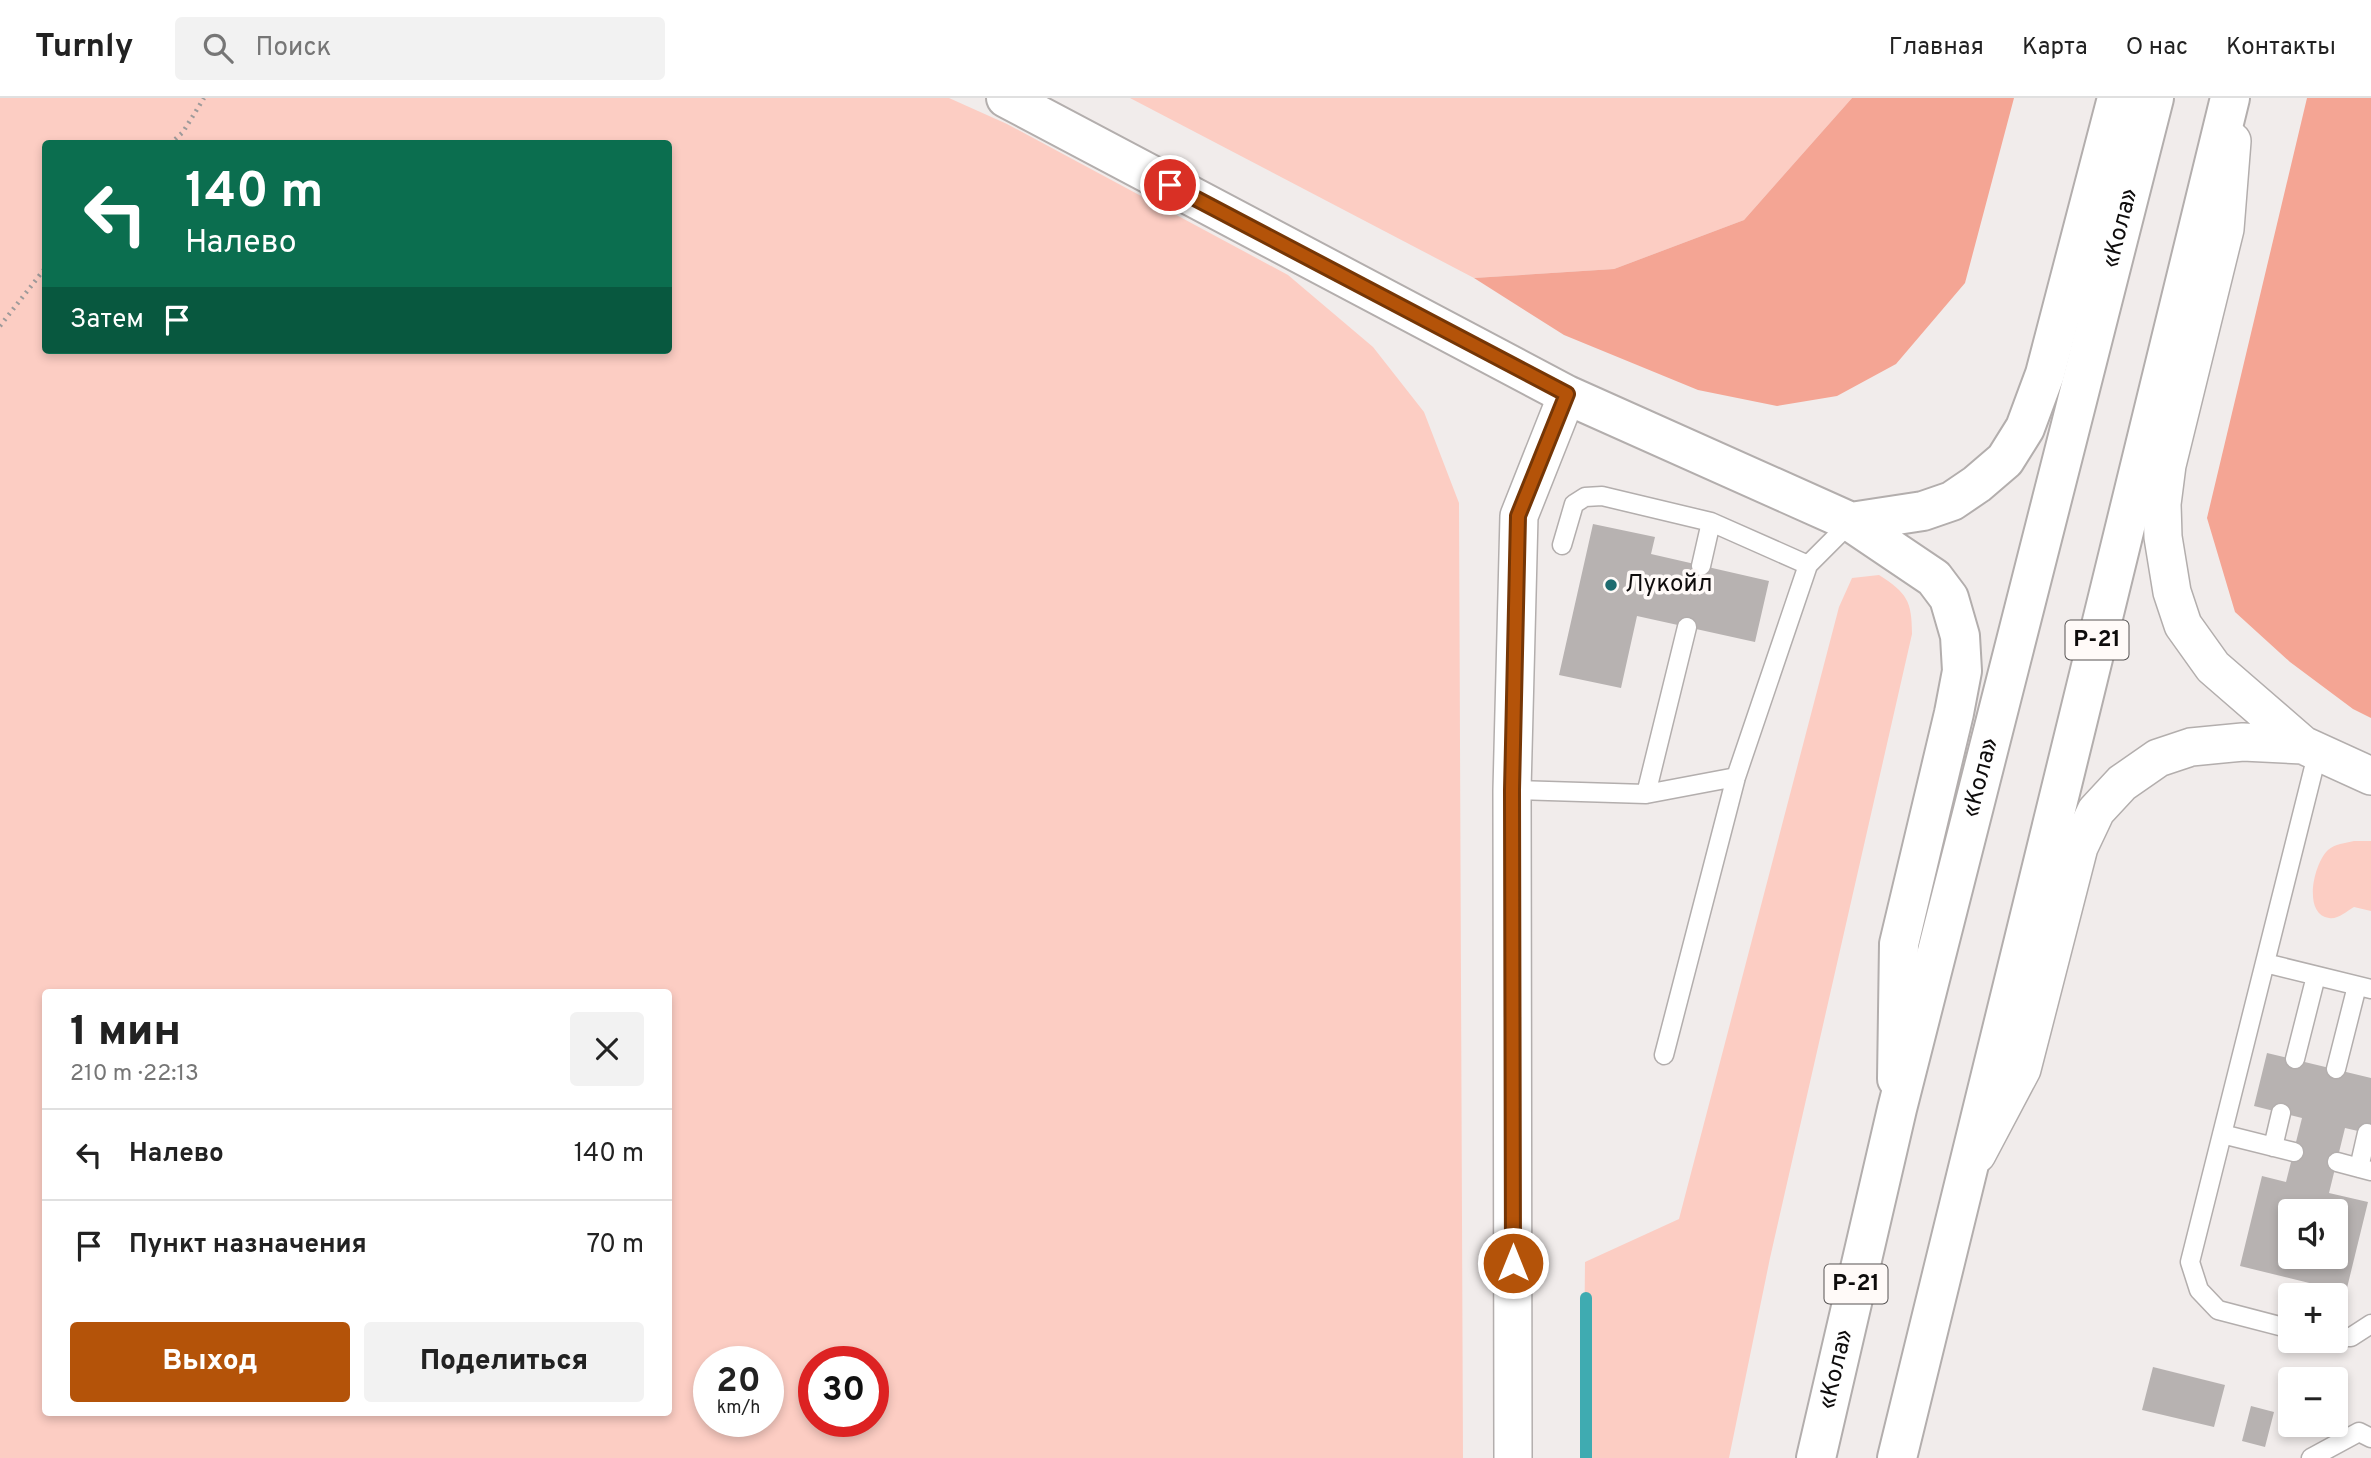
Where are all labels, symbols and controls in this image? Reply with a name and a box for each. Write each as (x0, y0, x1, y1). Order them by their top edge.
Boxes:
search box (175, 17, 665, 80)
text: Turnly (35, 27, 133, 69)
icon: search (199, 29, 237, 67)
text: Поиск (255, 32, 331, 65)
text: Главная (1889, 33, 1984, 63)
text: Карта (2022, 33, 2088, 63)
text: О нас (2126, 33, 2188, 63)
text: Контакты (2226, 33, 2336, 63)
pin (1140, 155, 1200, 215)
text: 140 m (185, 163, 324, 225)
icon: arrive (1151, 166, 1189, 204)
icon: left (70, 168, 161, 259)
street label: «Кола» (2096, 185, 2145, 271)
text: Налево (185, 224, 297, 264)
icon: arrive (158, 301, 196, 339)
text: Затем (70, 304, 144, 337)
place label: Лукойл (1625, 570, 1712, 600)
marker: Лукойл (1603, 577, 1619, 593)
road number: Р-21 (2066, 620, 2128, 660)
street label: «Кола» (1957, 735, 2006, 821)
text: 1 мин (70, 1007, 181, 1060)
button: close (570, 1012, 644, 1086)
text: 210 m · 22:13 (70, 1060, 199, 1089)
icon: left (70, 1136, 108, 1174)
text: Налево (129, 1138, 224, 1171)
text: 140 m (574, 1138, 644, 1171)
map controls (2278, 1199, 2348, 1437)
button: sound (2278, 1199, 2348, 1269)
position arrow (1476, 1226, 1550, 1300)
icon: arrive (70, 1227, 108, 1265)
text: Пункт назначения (129, 1229, 367, 1262)
text: 70 m (586, 1229, 644, 1262)
road number: Р-21 (1825, 1264, 1888, 1303)
button: + (2278, 1283, 2348, 1353)
button: Выход (70, 1322, 350, 1402)
button: Поделиться (364, 1322, 644, 1402)
street label: «Кола» (1813, 1327, 1860, 1412)
speed limit sign: 30 (798, 1346, 889, 1437)
text: 20 (716, 1360, 761, 1404)
button: − (2278, 1367, 2348, 1437)
text: km/h (717, 1397, 760, 1420)

